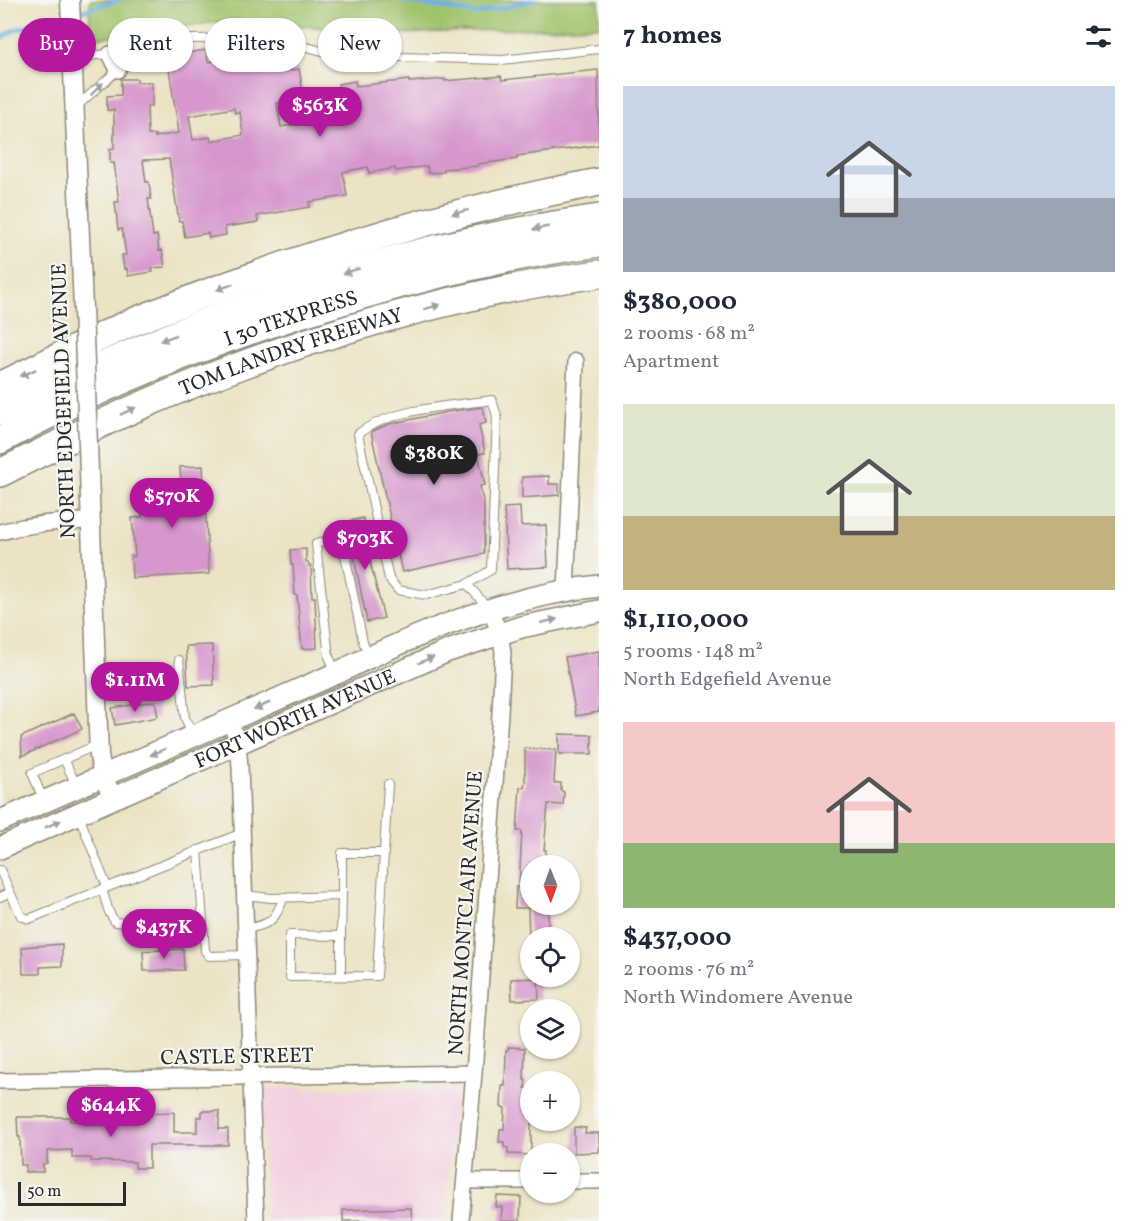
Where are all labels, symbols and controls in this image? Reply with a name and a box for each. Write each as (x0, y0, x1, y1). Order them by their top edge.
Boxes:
chip: Buy (18, 18, 96, 72)
chip: Rent (108, 18, 193, 72)
chip: Filters (205, 18, 306, 72)
chip: New (318, 18, 402, 72)
text: 7 homes (623, 18, 722, 54)
icon: filters (1082, 20, 1115, 53)
one-way arrow (89, 83, 103, 97)
pin: $563K (278, 87, 362, 138)
text: $563K (292, 92, 348, 120)
icon: home (815, 125, 923, 233)
one-way arrow (451, 208, 469, 218)
one-way arrow (532, 224, 551, 233)
street label: NORTH EDGEFIELD AVENUE (45, 263, 84, 539)
one-way arrow (342, 267, 360, 277)
one-way arrow (216, 282, 234, 292)
street label: I 30 TEXPRESS (220, 284, 361, 355)
text: $380,000 (623, 284, 737, 320)
street label: TOM LANDRY FREEWAY (175, 301, 407, 404)
one-way arrow (422, 302, 441, 312)
text: 2 rooms · 68 m² (623, 320, 755, 348)
one-way arrow (159, 334, 177, 343)
text: Apartment (623, 348, 719, 376)
one-way arrow (19, 368, 36, 377)
one-way arrow (120, 407, 137, 416)
pin: $380K (392, 435, 476, 486)
text: $380K (404, 440, 464, 468)
icon: home (815, 443, 923, 551)
pin: $570K (130, 478, 214, 529)
text: $570K (144, 483, 200, 511)
pin: $703K (323, 520, 407, 571)
text: $703K (337, 525, 393, 553)
text: $1,110,000 (623, 602, 748, 638)
one-way arrow (540, 615, 558, 625)
text: 5 rooms · 148 m² (623, 638, 763, 666)
one-way arrow (418, 655, 436, 665)
pin: $1.11M (86, 662, 184, 713)
street label: FORT WORTH AVENUE (190, 663, 401, 777)
text: North Edgefield Avenue (623, 666, 832, 694)
text: $1.11M (105, 667, 165, 695)
one-way arrow (253, 701, 271, 711)
one-way arrow (148, 747, 166, 757)
icon: home (815, 761, 923, 869)
street label: NORTH MONTCLAIR AVENUE (442, 770, 491, 1056)
one-way arrow (45, 820, 62, 829)
north arrow (520, 855, 580, 915)
map controls (520, 855, 580, 1203)
pin: $437K (122, 909, 206, 960)
text: $437K (136, 914, 192, 942)
text: $437,000 (623, 920, 732, 956)
button: locate (520, 927, 580, 987)
text: 2 rooms · 76 m² (623, 956, 755, 984)
text: North Windomere Avenue (623, 984, 853, 1012)
button: layers (520, 999, 580, 1059)
street label: CASTLE STREET (160, 1042, 314, 1073)
button: + (520, 1071, 580, 1131)
pin: $644K (69, 1087, 153, 1138)
text: $644K (81, 1092, 141, 1120)
button: − (520, 1143, 580, 1203)
scale bar (18, 1179, 126, 1206)
text: 50 m (27, 1181, 61, 1203)

